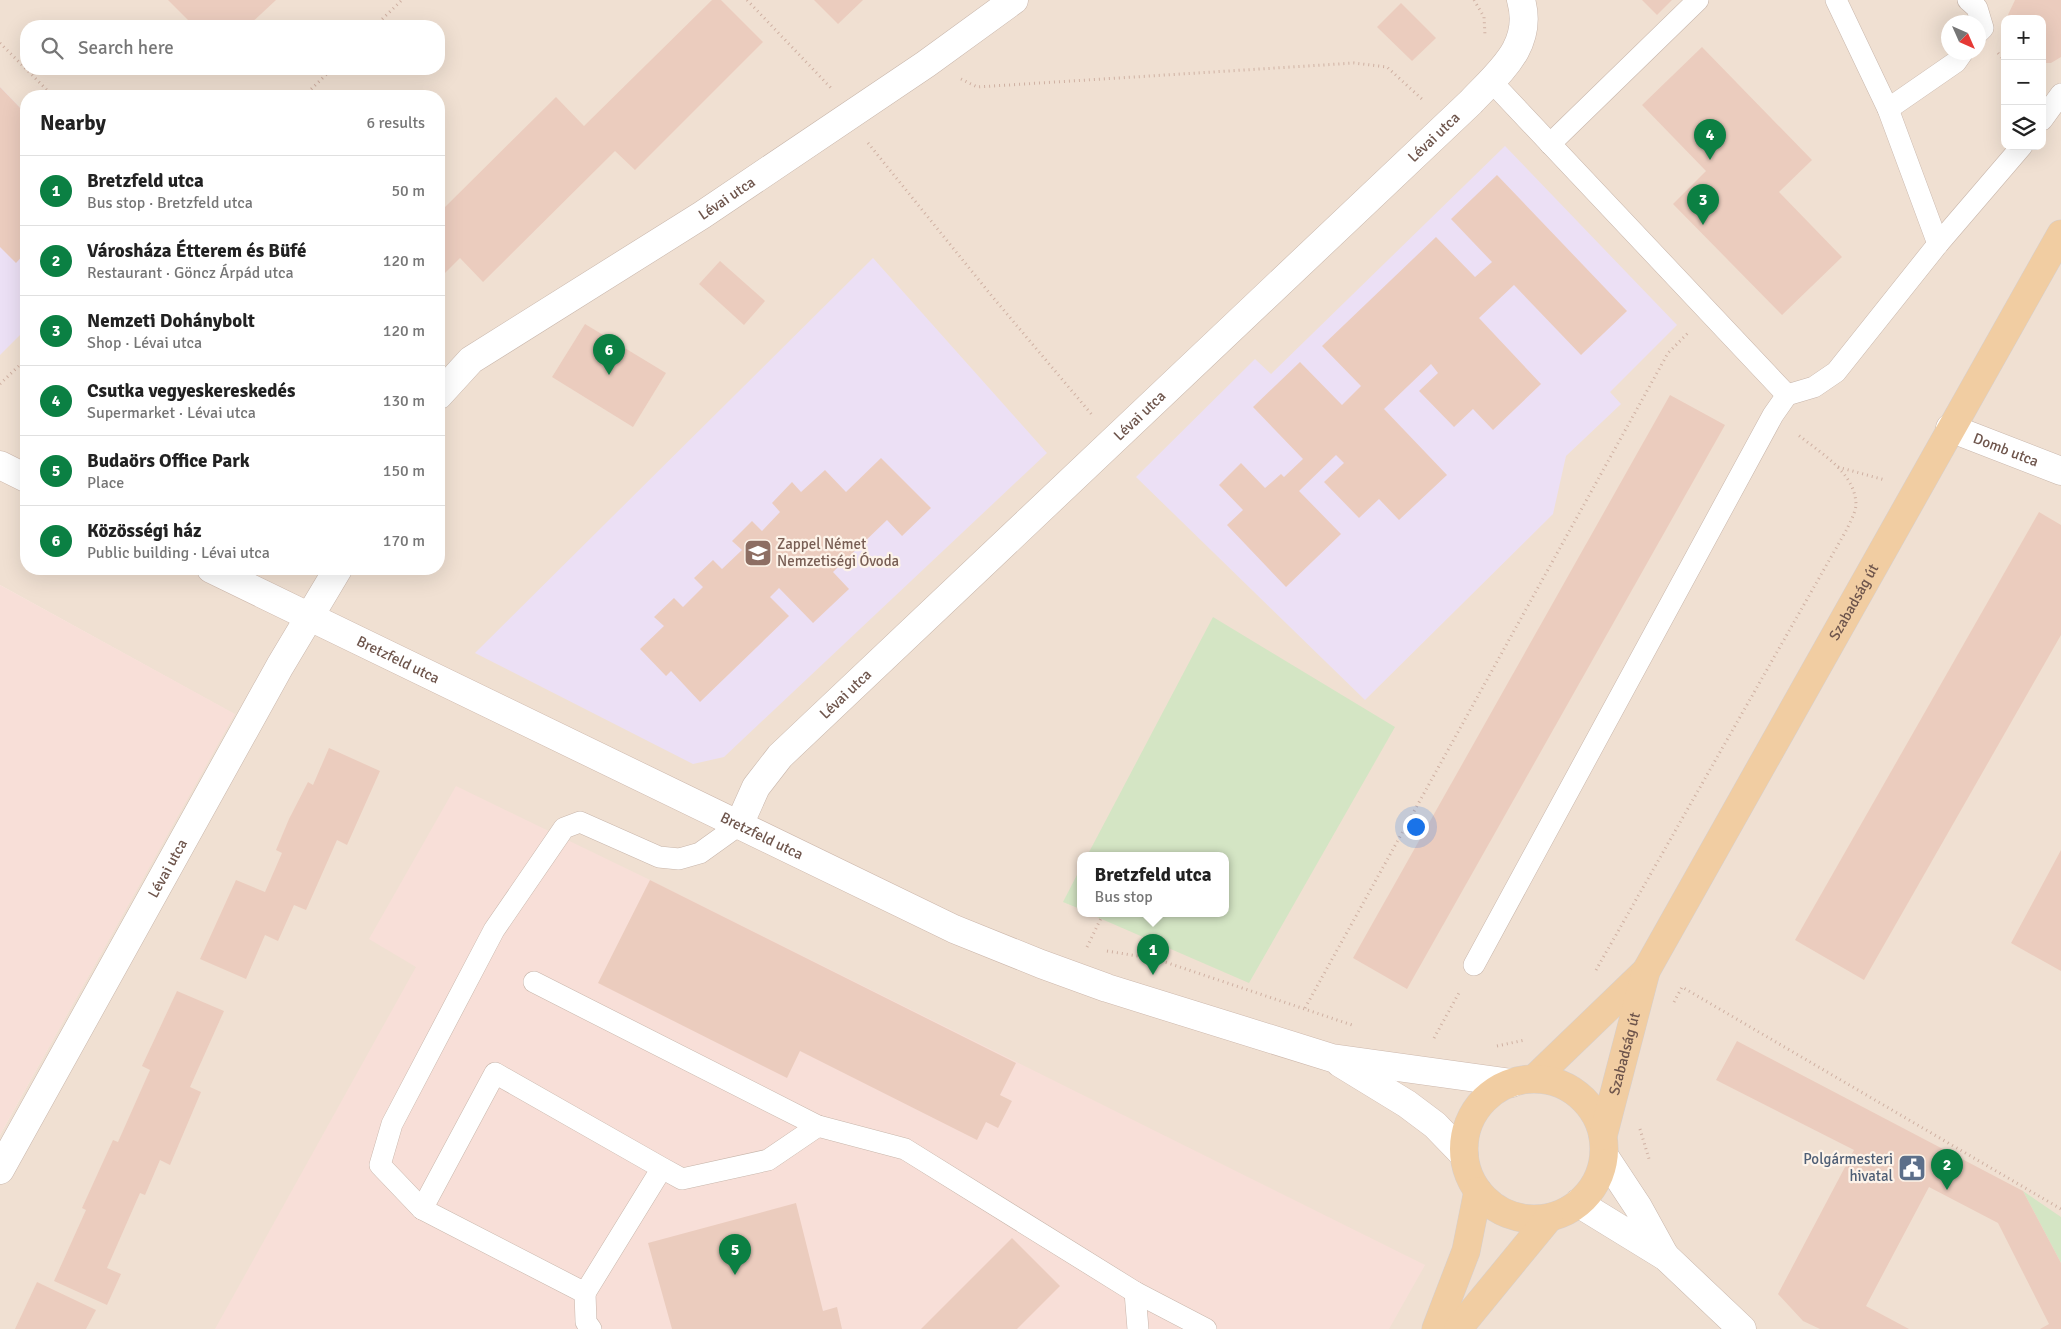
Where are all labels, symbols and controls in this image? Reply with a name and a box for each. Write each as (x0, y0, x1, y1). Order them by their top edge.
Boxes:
north arrow (1941, 15, 1986, 60)
map controls (2001, 15, 2046, 150)
button: + (2001, 15, 2046, 60)
search box (20, 20, 445, 75)
icon: search (38, 34, 66, 62)
text: Search here (78, 36, 174, 60)
button: − (2001, 60, 2046, 105)
button: layers (2001, 105, 2046, 150)
street label: Lévai utca (1404, 108, 1463, 166)
text: Nearby (40, 110, 106, 136)
text: 6 results (366, 113, 425, 133)
pin: 4 (1694, 119, 1726, 160)
text: Bretzfeld utca (87, 169, 204, 193)
street label: Lévai utca (695, 173, 759, 224)
text: 1 (52, 181, 60, 201)
text: 50 m (391, 181, 425, 201)
pin: 3 (1687, 184, 1719, 225)
text: Bus stop · Bretzfeld utca (87, 193, 253, 213)
text: Városháza Étterem és Büfé (87, 239, 307, 263)
text: 2 (52, 251, 60, 271)
text: 120 m (383, 251, 425, 271)
text: Restaurant · Göncz Árpád utca (87, 263, 294, 283)
text: Nemzeti Dohánybolt (87, 309, 255, 333)
text: 3 (52, 321, 60, 341)
text: 120 m (383, 321, 425, 341)
text: Shop · Lévai utca (87, 333, 202, 353)
pin: 6 (593, 334, 625, 375)
text: Csutka vegyeskereskedés (87, 379, 295, 403)
street label: Lévai utca (1110, 387, 1169, 444)
text: 4 (52, 391, 60, 411)
text: 130 m (383, 391, 425, 411)
text: Supermarket · Lévai utca (87, 403, 256, 423)
street label: Domb utca (1971, 429, 2041, 470)
text: Budaörs Office Park (87, 449, 250, 473)
text: 5 (52, 461, 60, 481)
text: 150 m (383, 461, 425, 481)
text: Place (87, 473, 124, 493)
text: Közösségi ház (87, 519, 202, 543)
text: 6 (52, 531, 60, 551)
text: 170 m (383, 531, 425, 551)
place label: Zappel Német Nemzetiségi Óvoda (777, 535, 899, 570)
school or university icon: Zappel Német Nemzetiségi Óvoda (743, 538, 773, 568)
text: Public building · Lévai utca (87, 543, 270, 563)
street label: Szabadság út (1825, 561, 1882, 643)
street label: Bretzfeld utca (354, 632, 443, 687)
street label: Lévai utca (816, 665, 875, 723)
street label: Bretzfeld utca (717, 808, 806, 864)
your location (1403, 814, 1429, 840)
street label: Lévai utca (144, 836, 191, 901)
popup (1077, 852, 1229, 917)
text: Bretzfeld utca (1095, 863, 1211, 887)
text: Bus stop (1095, 887, 1153, 907)
pin: 1 (1137, 934, 1169, 975)
street label: Szabadság út (1605, 1010, 1644, 1097)
pin: 2 (1931, 1149, 1963, 1190)
place label: Polgármesteri hivatal (1803, 1150, 1893, 1185)
public building icon: Polgármesteri hivatal (1897, 1153, 1927, 1183)
pin: 5 (719, 1234, 751, 1275)

